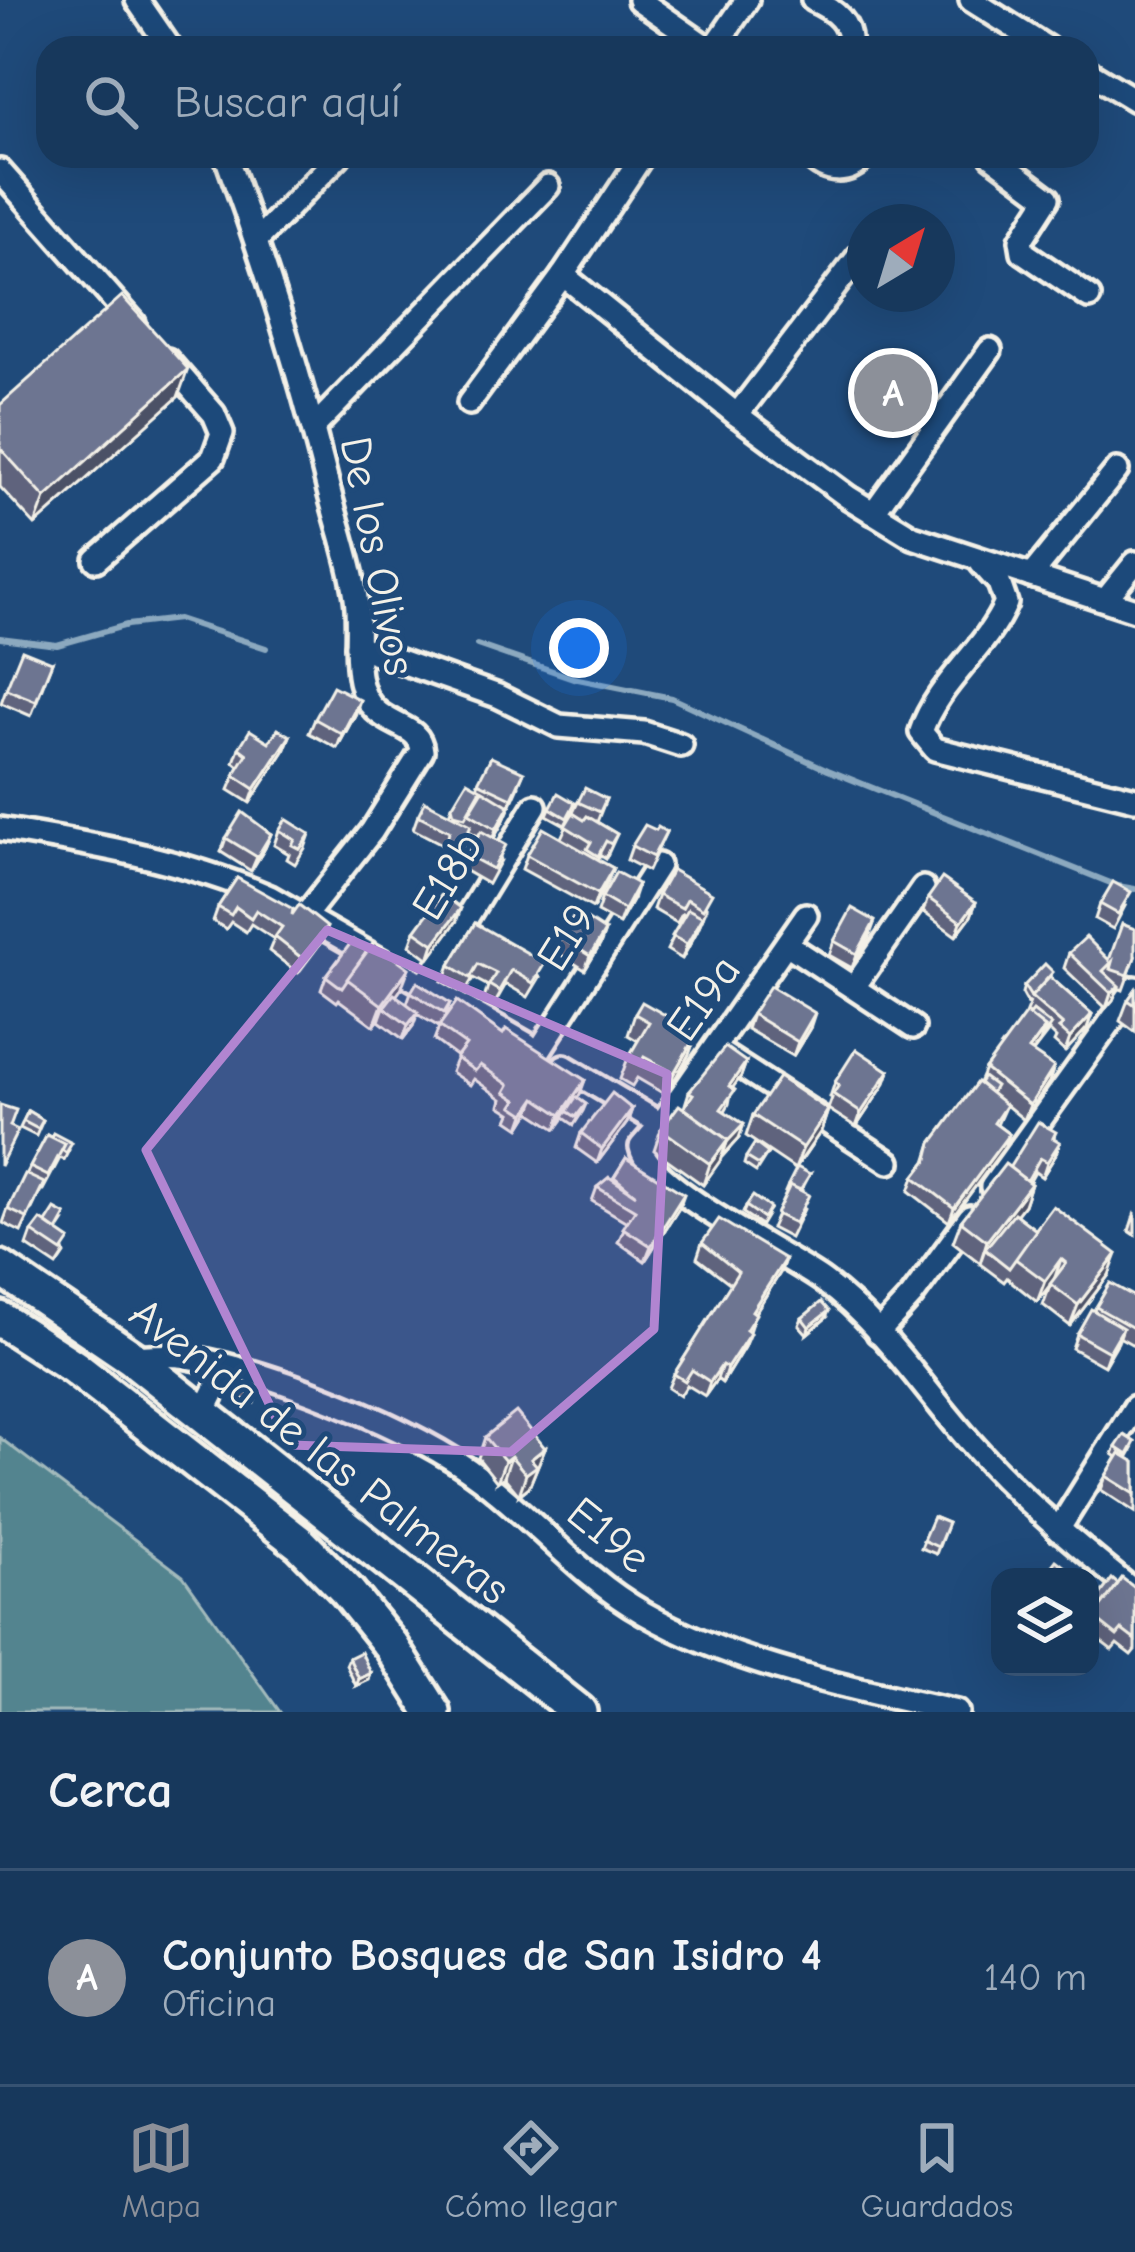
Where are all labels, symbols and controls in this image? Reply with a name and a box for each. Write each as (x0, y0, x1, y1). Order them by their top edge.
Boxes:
search box (36, 36, 1099, 168)
icon: search (78, 69, 144, 135)
text: Buscar aquí (174, 76, 401, 128)
north arrow (847, 204, 955, 312)
pin: A (854, 348, 932, 438)
street label: De los Olivos (329, 432, 427, 680)
your location (549, 618, 609, 678)
street label: E18b (401, 823, 493, 929)
street label: E19 (526, 894, 606, 980)
street label: E19a (655, 945, 751, 1051)
street label: Avenida de las Palmeras (120, 1287, 520, 1615)
street label: E19e (557, 1486, 661, 1584)
map controls (991, 1568, 1099, 1676)
button: layers (991, 1568, 1099, 1676)
text: Cerca (48, 1761, 173, 1820)
text: Conjunto Bosques de San Isidro 4 (162, 1929, 822, 1981)
text: A (76, 1955, 98, 2000)
text: 140 m (984, 1955, 1087, 2000)
text: Oficina (162, 1981, 276, 2026)
tab: Mapa (122, 2115, 201, 2225)
tab: Cómo llegar (445, 2115, 617, 2225)
tab: Guardados (861, 2115, 1013, 2225)

